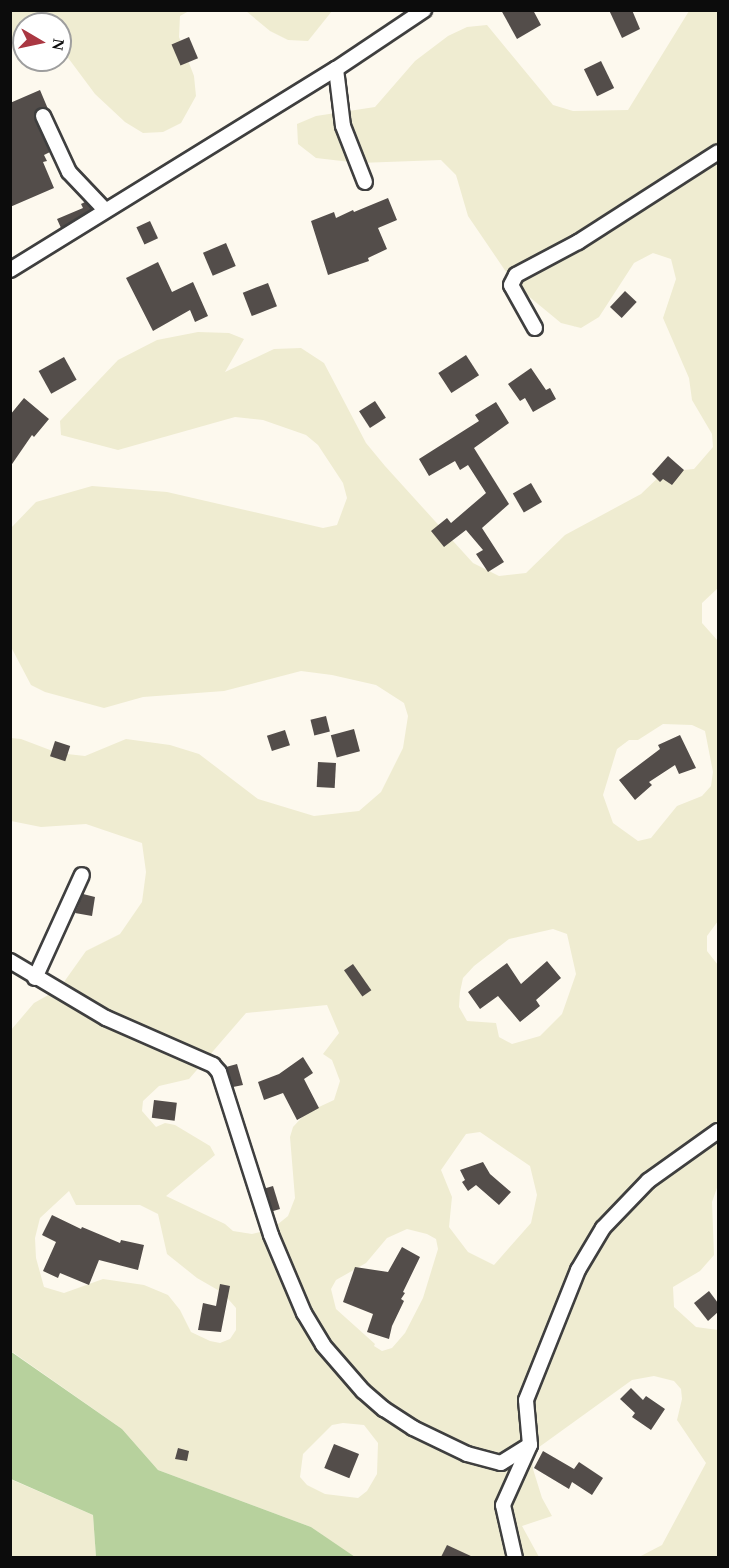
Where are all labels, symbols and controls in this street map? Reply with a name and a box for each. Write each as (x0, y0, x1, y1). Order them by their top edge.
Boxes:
north arrow (12, 12, 72, 72)
text: N (49, 38, 68, 52)

